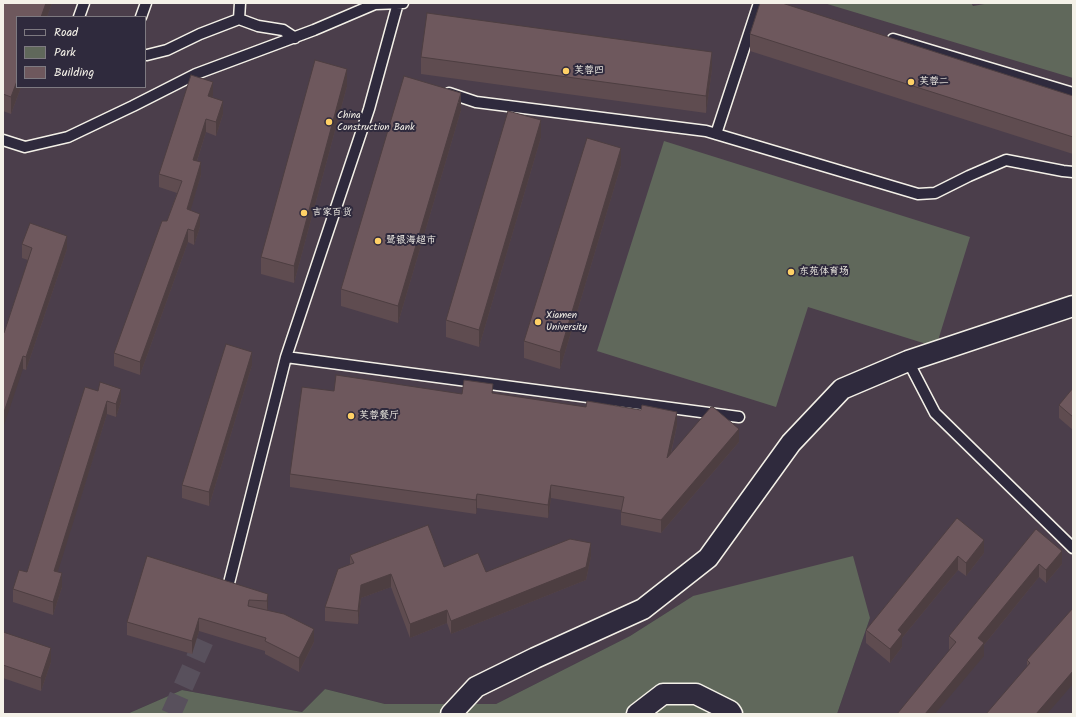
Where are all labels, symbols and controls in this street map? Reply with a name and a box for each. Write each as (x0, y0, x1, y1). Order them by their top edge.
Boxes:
legend (16, 16, 146, 88)
text: Road (54, 23, 78, 42)
text: Park (54, 43, 76, 62)
text: Building (54, 63, 94, 82)
place label: 芙蓉四 (574, 65, 604, 77)
marker: 芙蓉四 (561, 66, 571, 76)
place label: 芙蓉二 (919, 76, 949, 88)
marker: 芙蓉二 (906, 77, 916, 87)
place label: China Construction Bank (337, 110, 415, 134)
marker: China Construction Bank (324, 117, 334, 127)
place label: 吉家百货 (312, 207, 352, 219)
marker: 吉家百货 (299, 208, 309, 218)
place label: 鹭银海超市 (386, 235, 436, 247)
marker: 鹭银海超市 (373, 236, 383, 246)
place label: 东苑体育场 (799, 266, 849, 278)
marker: 东苑体育场 (786, 267, 796, 277)
place label: Xiamen University (546, 310, 587, 334)
marker: Xiamen University (533, 317, 543, 327)
place label: 芙蓉餐厅 (359, 410, 399, 422)
marker: 芙蓉餐厅 (346, 411, 356, 421)

